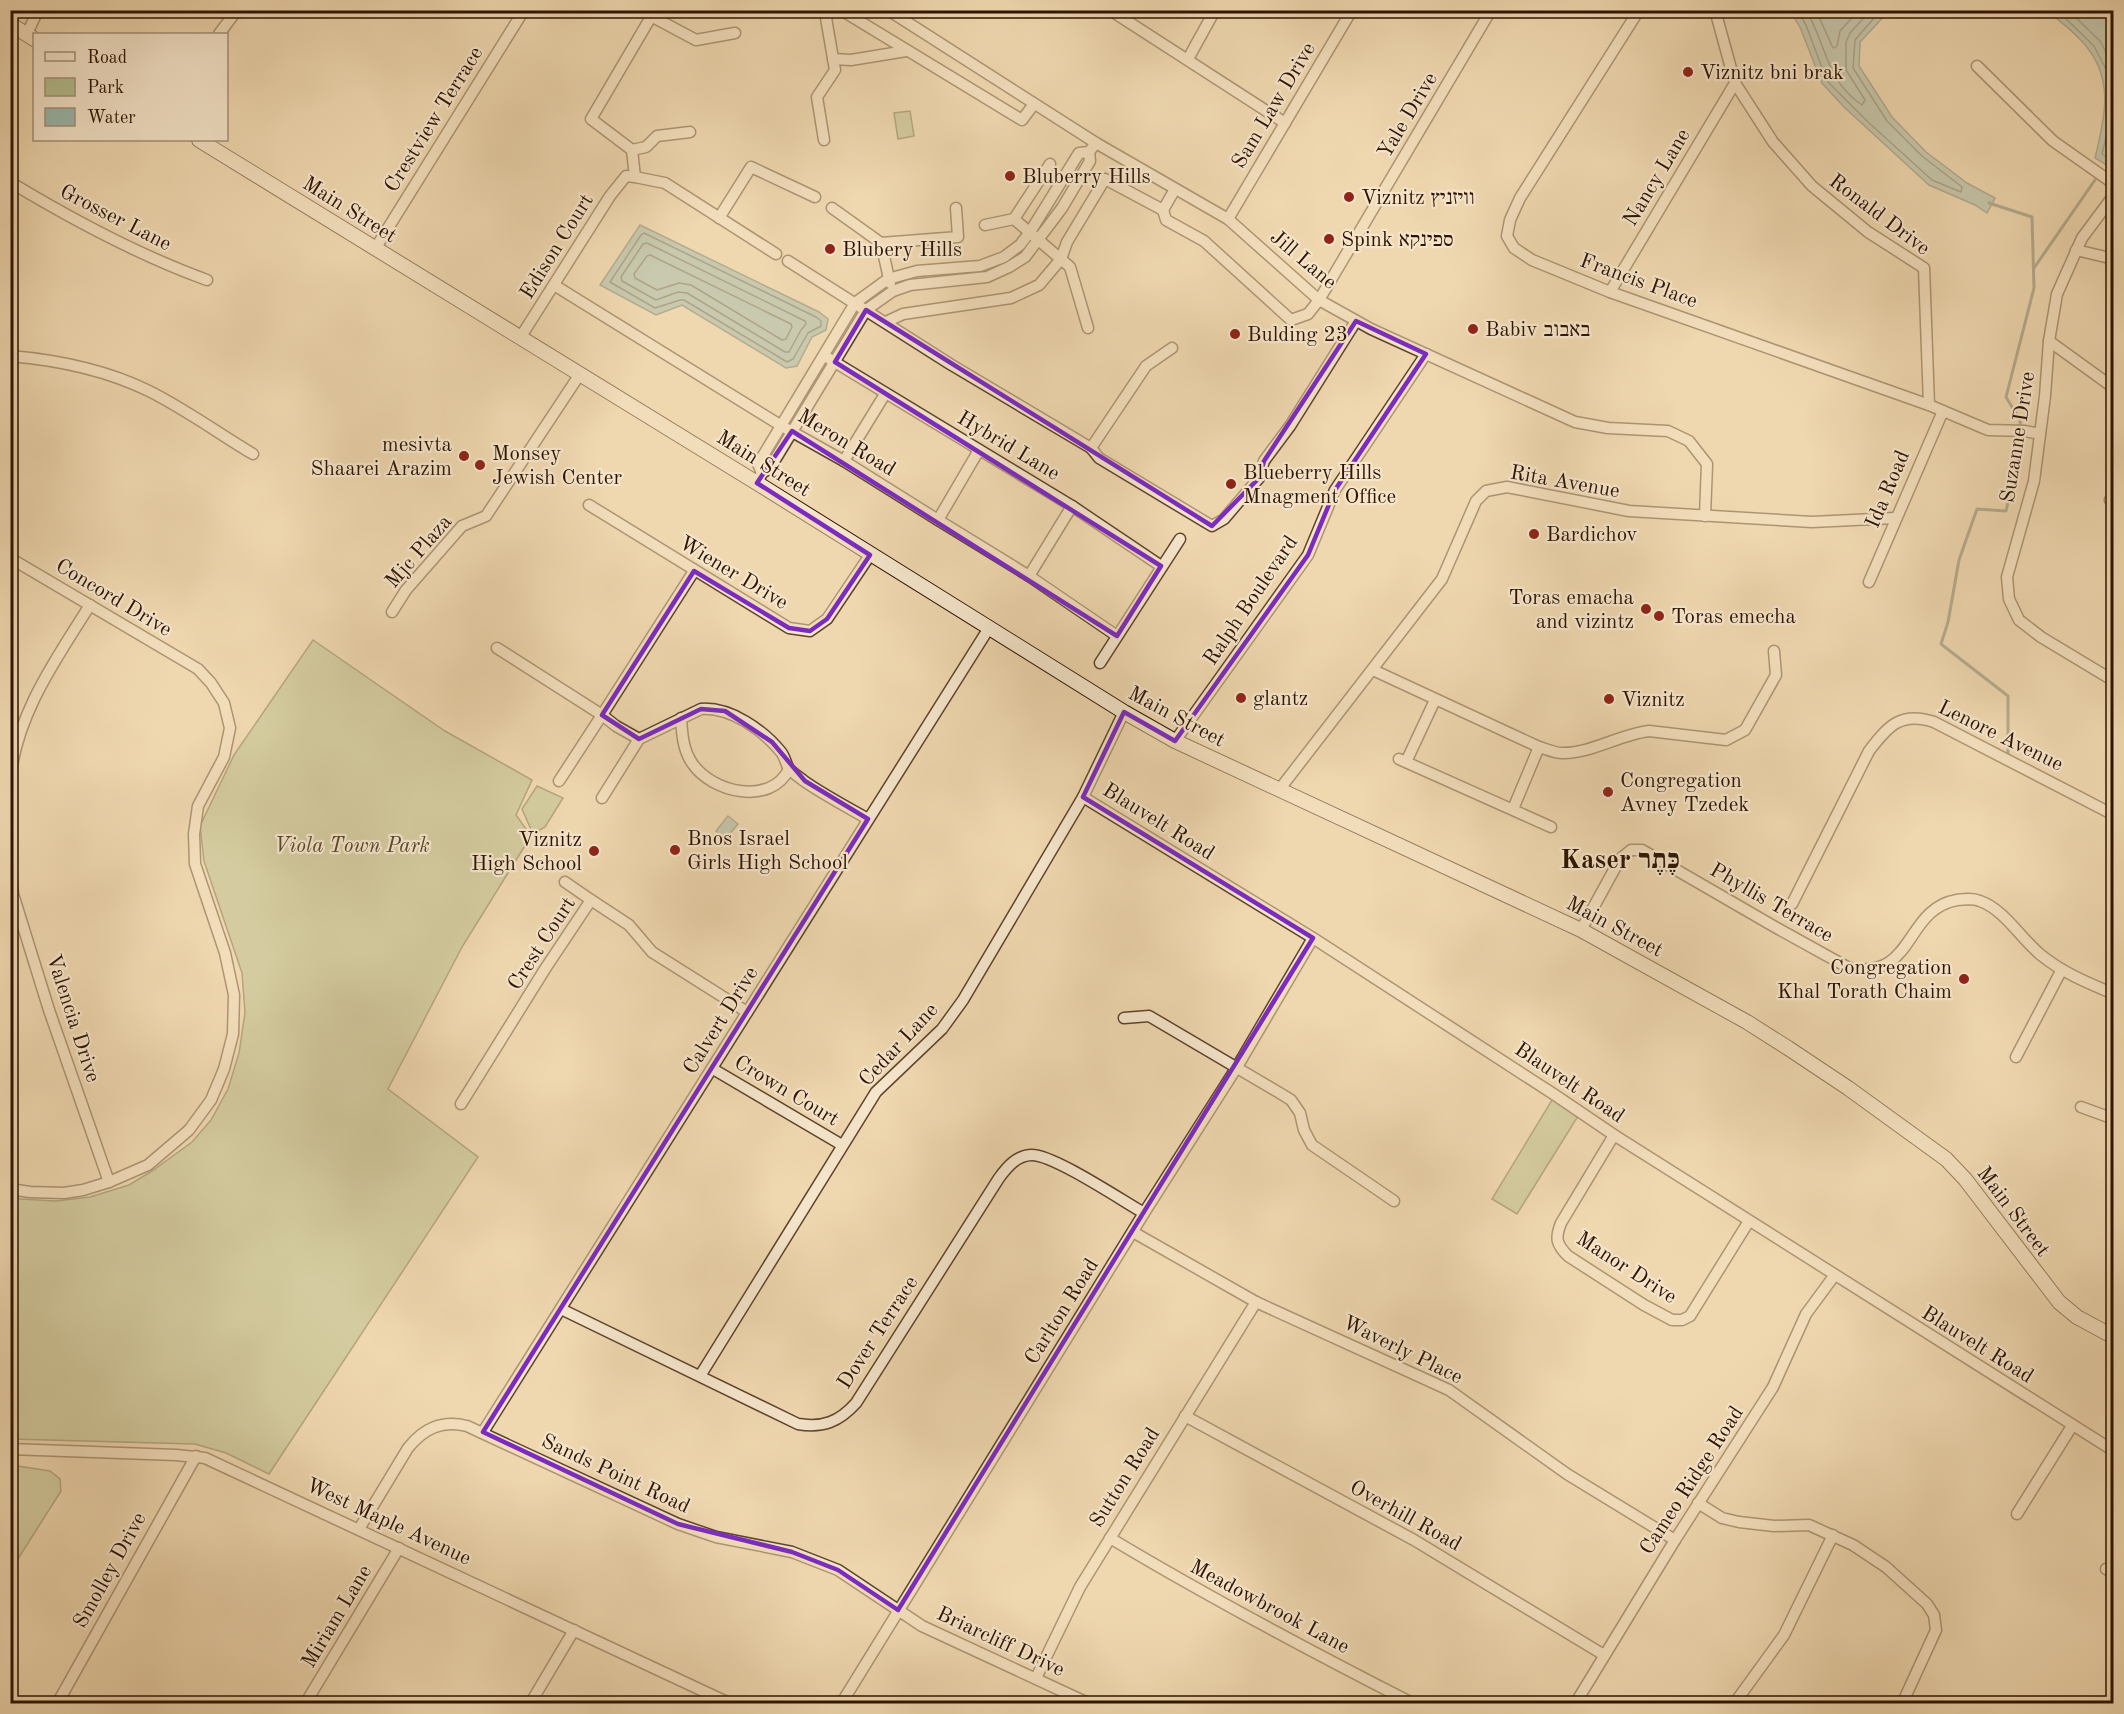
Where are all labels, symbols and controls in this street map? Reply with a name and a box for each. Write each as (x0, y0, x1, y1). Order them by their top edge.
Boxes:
legend (33, 33, 228, 141)
street label: Sam Law Drive (1229, 39, 1320, 172)
street label: Crestview Terrace (381, 43, 487, 196)
text: Road (87, 49, 127, 67)
place label: Viznitz bni brak (1700, 63, 1844, 84)
marker: Viznitz bni brak (1681, 65, 1695, 79)
street label: Yale Drive (1375, 69, 1442, 162)
text: Park (87, 79, 124, 97)
text: Water (87, 109, 136, 127)
street label: Nancy Lane (1620, 125, 1694, 230)
place label: Bluberry Hills (1022, 167, 1151, 188)
marker: Bluberry Hills (1003, 169, 1017, 183)
street label: Ronald Drive (1825, 171, 1933, 260)
street label: Main Street (298, 173, 400, 247)
street label: Grosser Lane (56, 181, 174, 255)
place label: Viznitz וויזניץ (1361, 188, 1475, 209)
marker: Viznitz וויזניץ (1342, 190, 1356, 204)
street label: Edison Court (517, 191, 598, 303)
street label: Jill Lane (1266, 226, 1340, 294)
place label: Spink ספינקא (1341, 230, 1454, 251)
marker: Spink ספינקא (1322, 232, 1336, 246)
place label: Blubery Hills (842, 240, 962, 261)
marker: Blubery Hills (823, 242, 837, 256)
street label: Francis Place (1577, 250, 1700, 312)
place label: Babiv באבוב (1485, 320, 1590, 341)
marker: Babiv באבוב (1466, 322, 1480, 336)
place label: Bulding 23 (1247, 325, 1348, 346)
marker: Bulding 23 (1228, 327, 1242, 341)
street label: Suzanne Drive (1998, 370, 2039, 504)
street label: Meron Road (794, 406, 899, 481)
street label: Hybrid Lane (954, 408, 1063, 485)
street label: Main Street (712, 427, 814, 501)
place label: mesivta Shaarei Arazim (310, 435, 452, 480)
place label: Monsey Jewish Center (492, 444, 622, 489)
street label: Ida Road (1863, 448, 1914, 532)
marker: mesivta Shaarei Arazim (457, 449, 471, 463)
marker: Monsey Jewish Center (473, 458, 487, 472)
street label: Rita Avenue (1508, 462, 1621, 502)
place label: Blueberry Hills Mnagment Office (1243, 463, 1396, 508)
marker: Blueberry Hills Mnagment Office (1224, 477, 1238, 491)
street label: Mjc Plaza (382, 511, 456, 593)
place label: Bardichov (1546, 525, 1637, 546)
marker: Bardichov (1527, 527, 1541, 541)
street label: Ralph Boulevard (1200, 532, 1302, 669)
street label: Wiener Drive (675, 533, 791, 614)
street label: Concord Drive (52, 555, 175, 641)
place label: Toras emacha and vizintz (1508, 588, 1634, 633)
marker: Toras emacha and vizintz (1639, 602, 1653, 616)
place label: Toras emecha (1671, 607, 1796, 628)
marker: Toras emecha (1652, 609, 1666, 623)
street label: Main Street (1124, 683, 1228, 752)
place label: glantz (1253, 689, 1308, 710)
place label: Viznitz (1621, 690, 1685, 711)
marker: glantz (1234, 691, 1248, 705)
marker: Viznitz (1602, 692, 1616, 706)
street label: Lenore Avenue (1934, 697, 2066, 776)
place label: Congregation Avney Tzedek (1620, 771, 1749, 816)
street label: Blauvelt Road (1099, 780, 1218, 865)
marker: Congregation Avney Tzedek (1601, 785, 1615, 799)
place label: Bnos Israel Girls High School (687, 829, 848, 874)
place label: Viznitz High School (471, 830, 582, 875)
park label: Viola Town Park (274, 836, 430, 857)
marker: Bnos Israel Girls High School (668, 843, 682, 857)
marker: Viznitz High School (587, 844, 601, 858)
district label: Kaser כֶּתֶר (1560, 847, 1680, 875)
street label: Phyllis Terrace (1706, 860, 1836, 947)
street label: Main Street (1562, 893, 1666, 962)
street label: Crest Court (504, 894, 580, 994)
street label: Valencia Drive (42, 952, 103, 1085)
place label: Congregation Khal Torath Chaim (1777, 958, 1952, 1003)
street label: Calvert Drive (680, 963, 763, 1078)
marker: Congregation Khal Torath Chaim (1957, 972, 1971, 986)
street label: Cedar Lane (856, 999, 943, 1091)
street label: Blauvelt Road (1511, 1039, 1628, 1128)
street label: Crown Court (730, 1052, 842, 1131)
street label: Main Street (1972, 1163, 2053, 1261)
street label: Manor Drive (1572, 1228, 1680, 1308)
street label: Carlton Road (1021, 1255, 1103, 1368)
street label: Dover Terrace (834, 1273, 922, 1393)
street label: Blauvelt Road (1918, 1303, 2037, 1388)
street label: Waverly Place (1339, 1312, 1466, 1388)
street label: Cameo Ridge Road (1636, 1403, 1748, 1559)
street label: Sutton Road (1086, 1424, 1164, 1531)
street label: Sands Point Road (538, 1431, 693, 1518)
street label: West Maple Avenue (303, 1475, 474, 1570)
street label: Overhill Road (1346, 1477, 1465, 1556)
street label: Smolley Drive (70, 1509, 151, 1632)
street label: Meadowbrook Lane (1186, 1556, 1353, 1658)
street label: Miriam Lane (298, 1562, 376, 1672)
street label: Briarcliff Drive (933, 1604, 1068, 1681)

